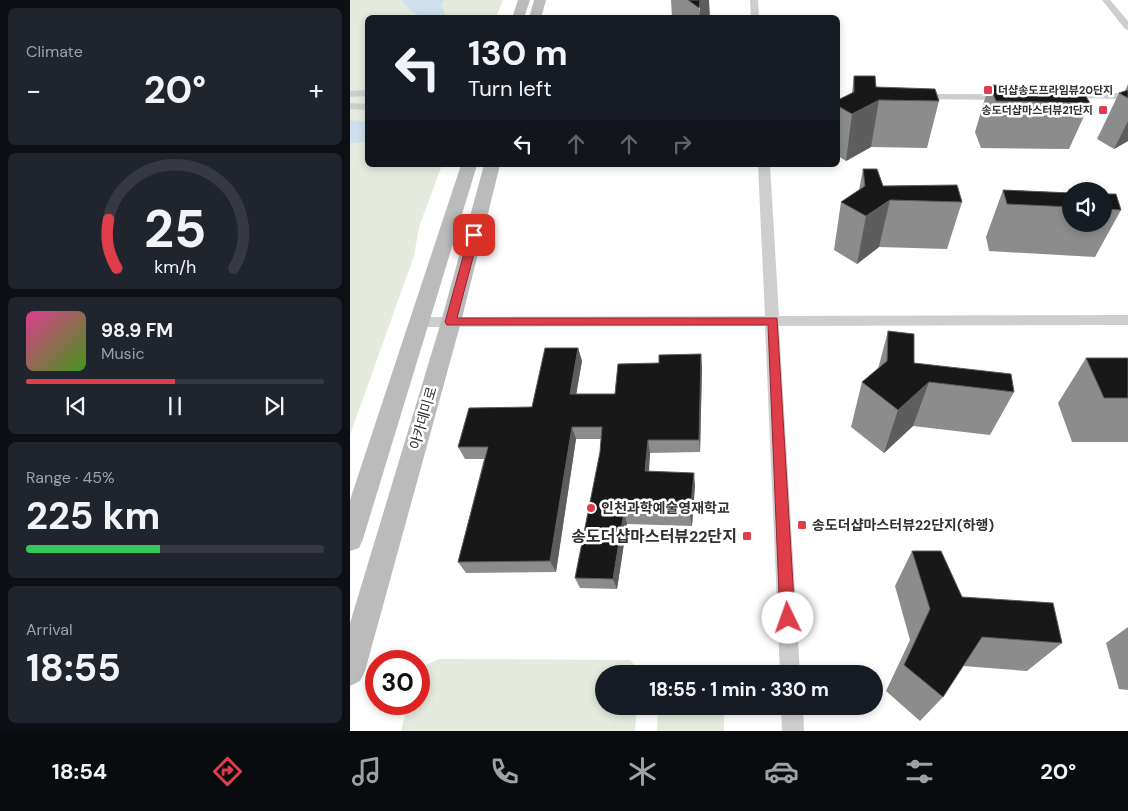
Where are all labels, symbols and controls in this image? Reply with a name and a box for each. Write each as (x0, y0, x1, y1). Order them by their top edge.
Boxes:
text: 130 m (468, 30, 568, 76)
icon: left (385, 35, 450, 100)
text: Climate (26, 41, 83, 62)
text: 20° (144, 65, 206, 115)
text: − (26, 72, 41, 109)
text: + (309, 72, 324, 109)
text: Turn left (468, 74, 552, 103)
place label: 더샵송도프라임뷰20단지 (998, 83, 1113, 97)
marker: 더샵송도프라임뷰20단지 (982, 84, 994, 96)
place label: 송도더샵마스터뷰21단지 (981, 103, 1093, 117)
marker: 송도더샵마스터뷰21단지 (1097, 104, 1109, 116)
icon: left (509, 130, 537, 158)
icon: ahead (562, 130, 590, 158)
icon: ahead (615, 130, 643, 158)
icon: right (668, 130, 696, 158)
map controls (1062, 182, 1112, 232)
button: sound (1062, 182, 1112, 232)
text: 25 (144, 195, 206, 263)
pin (453, 214, 495, 256)
icon: arrive (460, 221, 488, 249)
text: km/h (154, 255, 196, 279)
text: 98.9 FM (101, 318, 173, 343)
text: Music (101, 343, 145, 364)
street label: 아카데미로 (405, 384, 441, 451)
icon: previous (62, 392, 90, 420)
icon: pause (161, 392, 189, 420)
icon: next (260, 392, 288, 420)
text: Range · 45% (26, 467, 115, 488)
text: 225 km (26, 491, 160, 541)
place label: 인천과학예술영재학교 (601, 499, 730, 517)
marker: 인천과학예술영재학교 (585, 502, 597, 514)
place label: 송도더샵마스터뷰22단지(하행) (812, 516, 994, 534)
marker: 송도더샵마스터뷰22단지(하행) (796, 519, 808, 531)
place label: 송도더샵마스터뷰22단지 (571, 526, 737, 547)
marker: 송도더샵마스터뷰22단지 (741, 530, 753, 542)
position arrow (761, 591, 813, 643)
text: Arrival (26, 619, 73, 640)
text: 18:55 (26, 643, 121, 693)
speed limit sign: 30 (365, 650, 430, 715)
text: 18:55 · 1 min · 330 m (649, 677, 829, 702)
icon: directions (210, 754, 245, 789)
icon: music (349, 754, 384, 789)
icon: phone (487, 754, 522, 789)
icon: climate (625, 754, 660, 789)
icon: car (764, 754, 799, 789)
icon: filters (902, 754, 937, 789)
text: 18:54 (52, 757, 107, 786)
text: 20° (1040, 757, 1076, 786)

